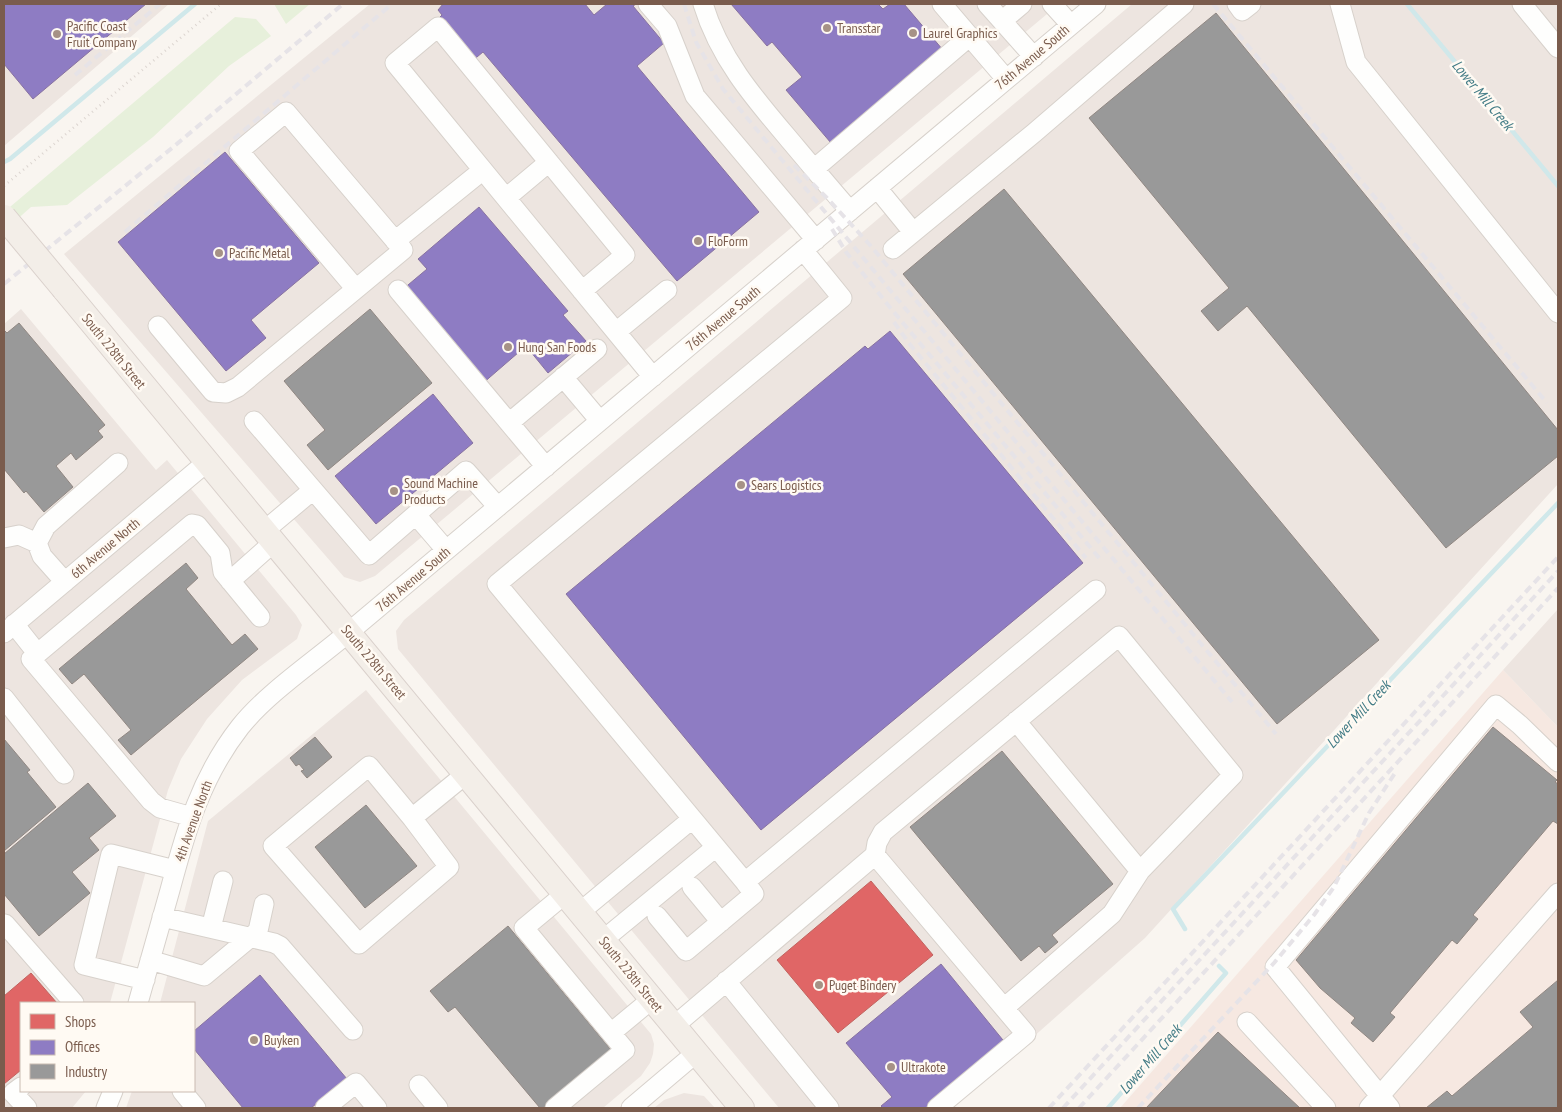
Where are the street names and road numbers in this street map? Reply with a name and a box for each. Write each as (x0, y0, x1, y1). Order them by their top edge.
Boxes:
street label: 76th Avenue South (991, 21, 1073, 93)
street label: 76th Avenue South (682, 282, 764, 354)
street label: South 228th Street (78, 310, 150, 393)
street label: 6th Avenue North (67, 514, 143, 582)
street label: 76th Avenue South (372, 543, 454, 615)
street label: South 228th Street (338, 621, 411, 703)
street label: 4th Avenue North (170, 778, 216, 864)
street label: South 228th Street (595, 933, 667, 1016)

